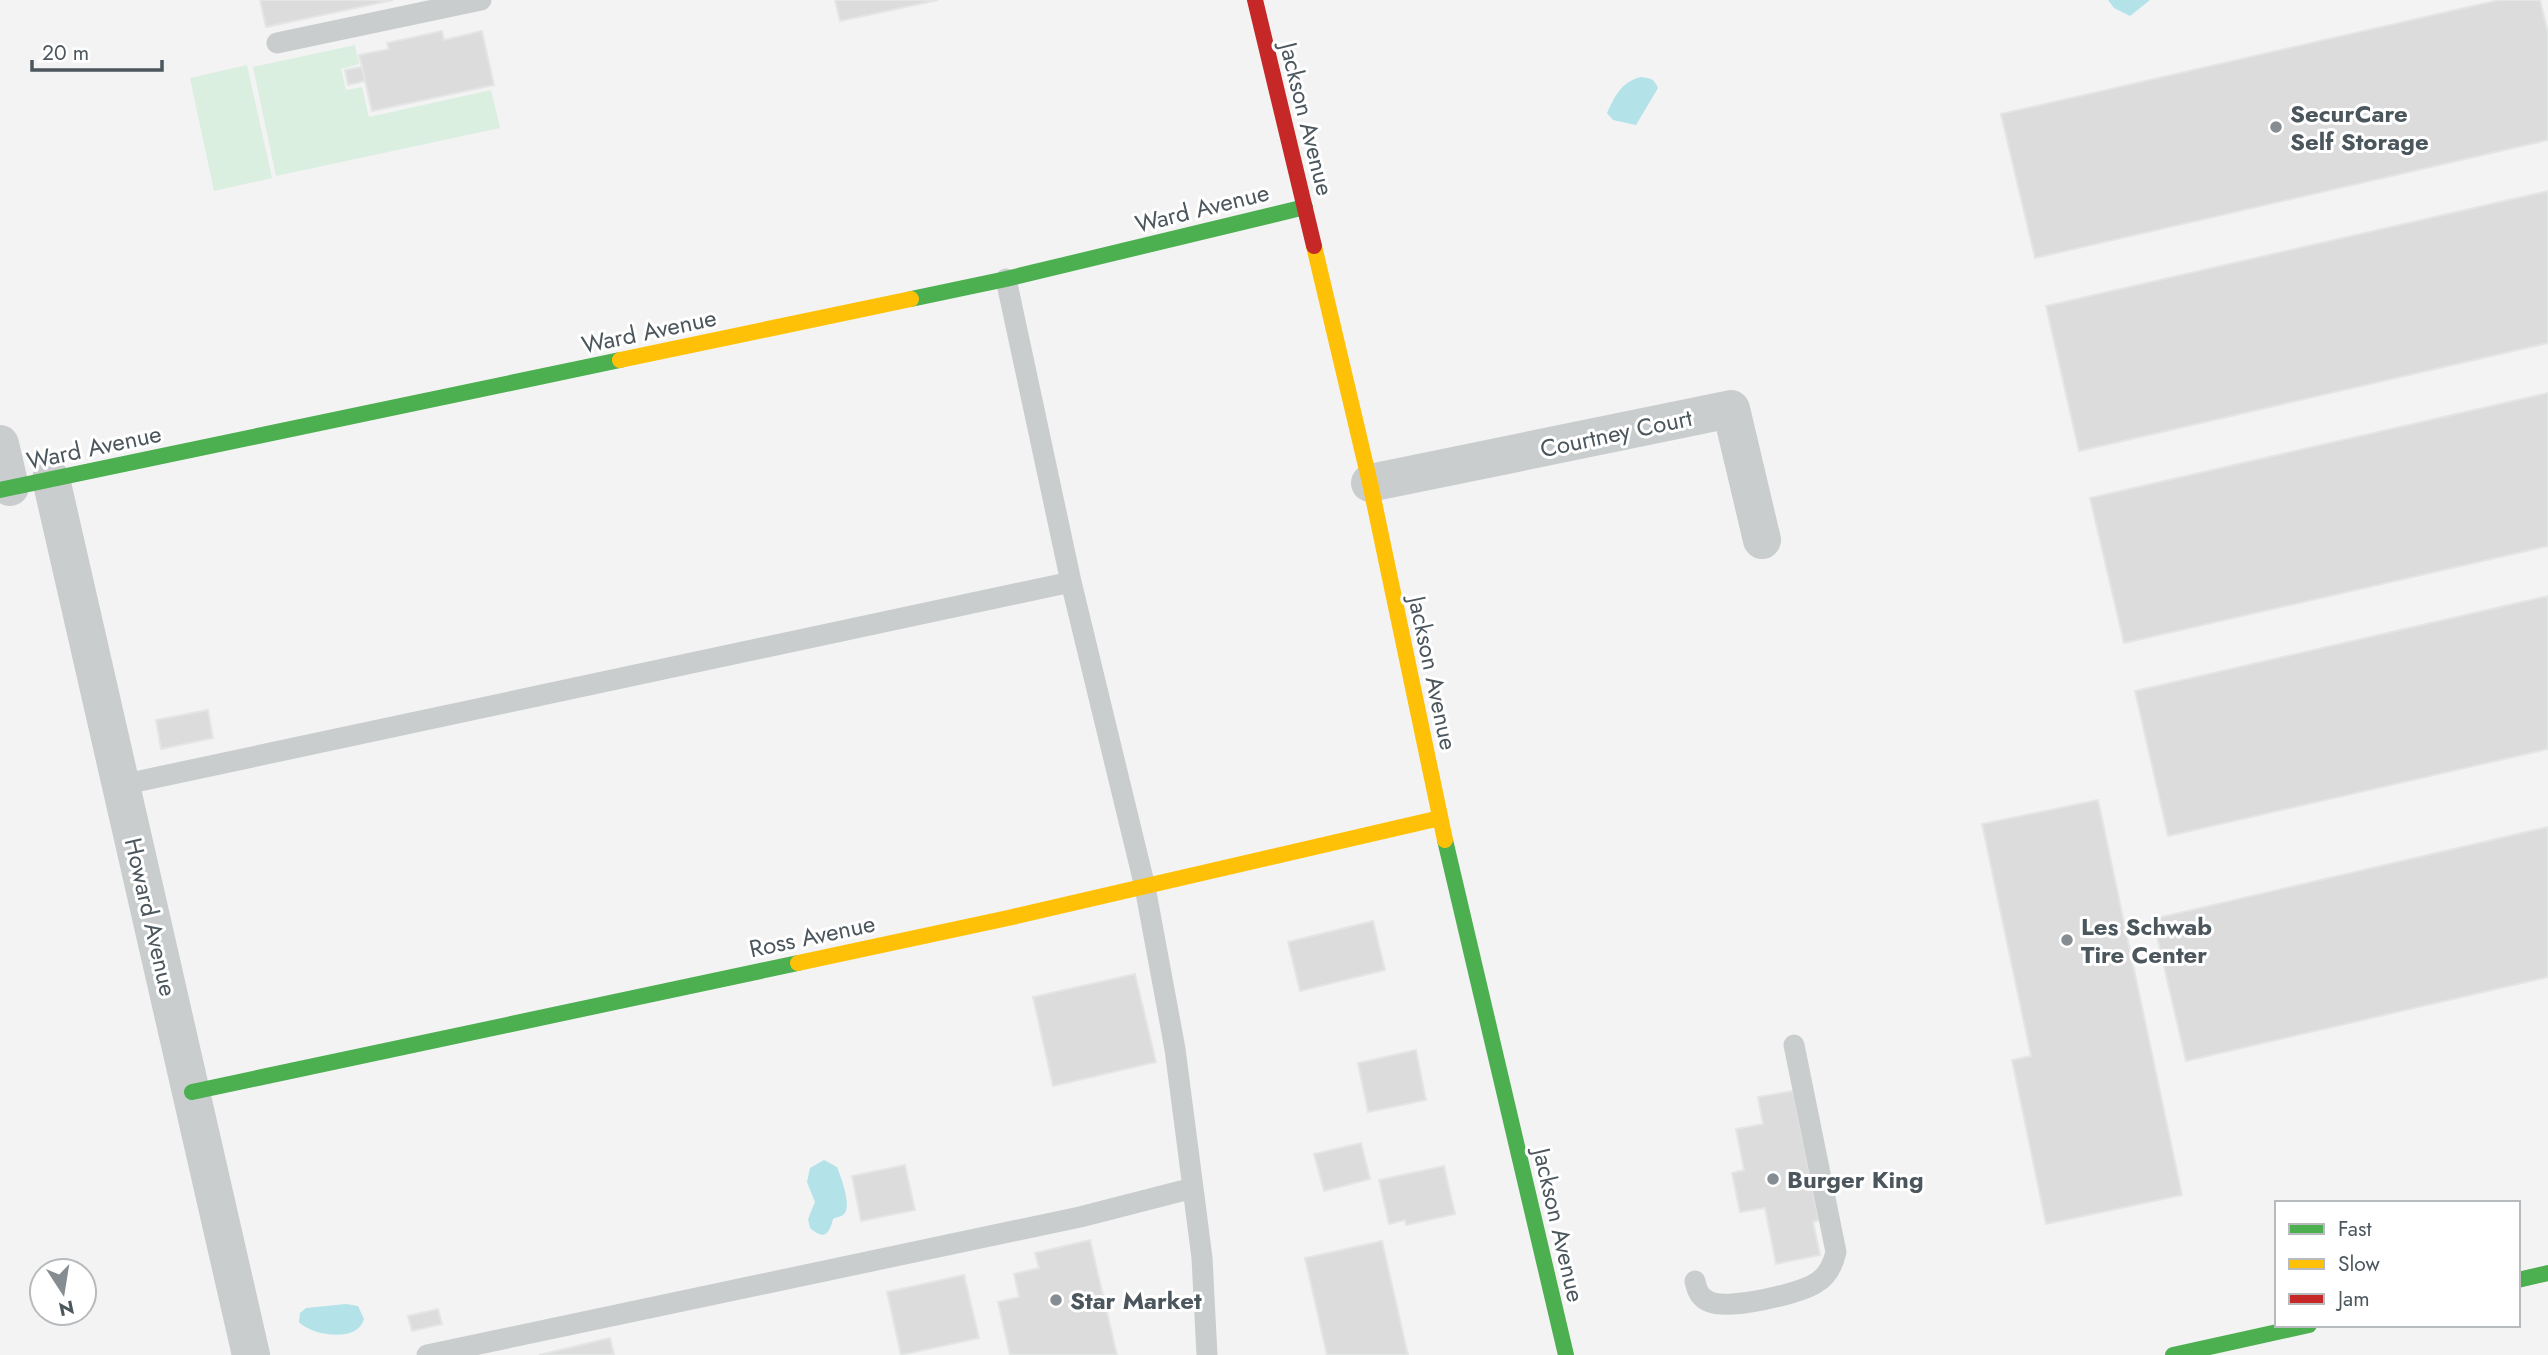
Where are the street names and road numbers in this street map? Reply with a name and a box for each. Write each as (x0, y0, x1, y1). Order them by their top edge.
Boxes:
street label: Jackson Avenue (1270, 36, 1343, 199)
street label: Ward Avenue (1131, 174, 1273, 242)
street label: Ward Avenue (578, 300, 720, 362)
street label: Courtney Court (1537, 400, 1695, 466)
street label: Ward Avenue (23, 416, 165, 478)
street label: Jackson Avenue (1399, 590, 1466, 753)
street label: Howard Avenue (116, 834, 186, 1000)
street label: Ross Avenue (746, 906, 878, 966)
street label: Jackson Avenue (1524, 1142, 1594, 1305)

